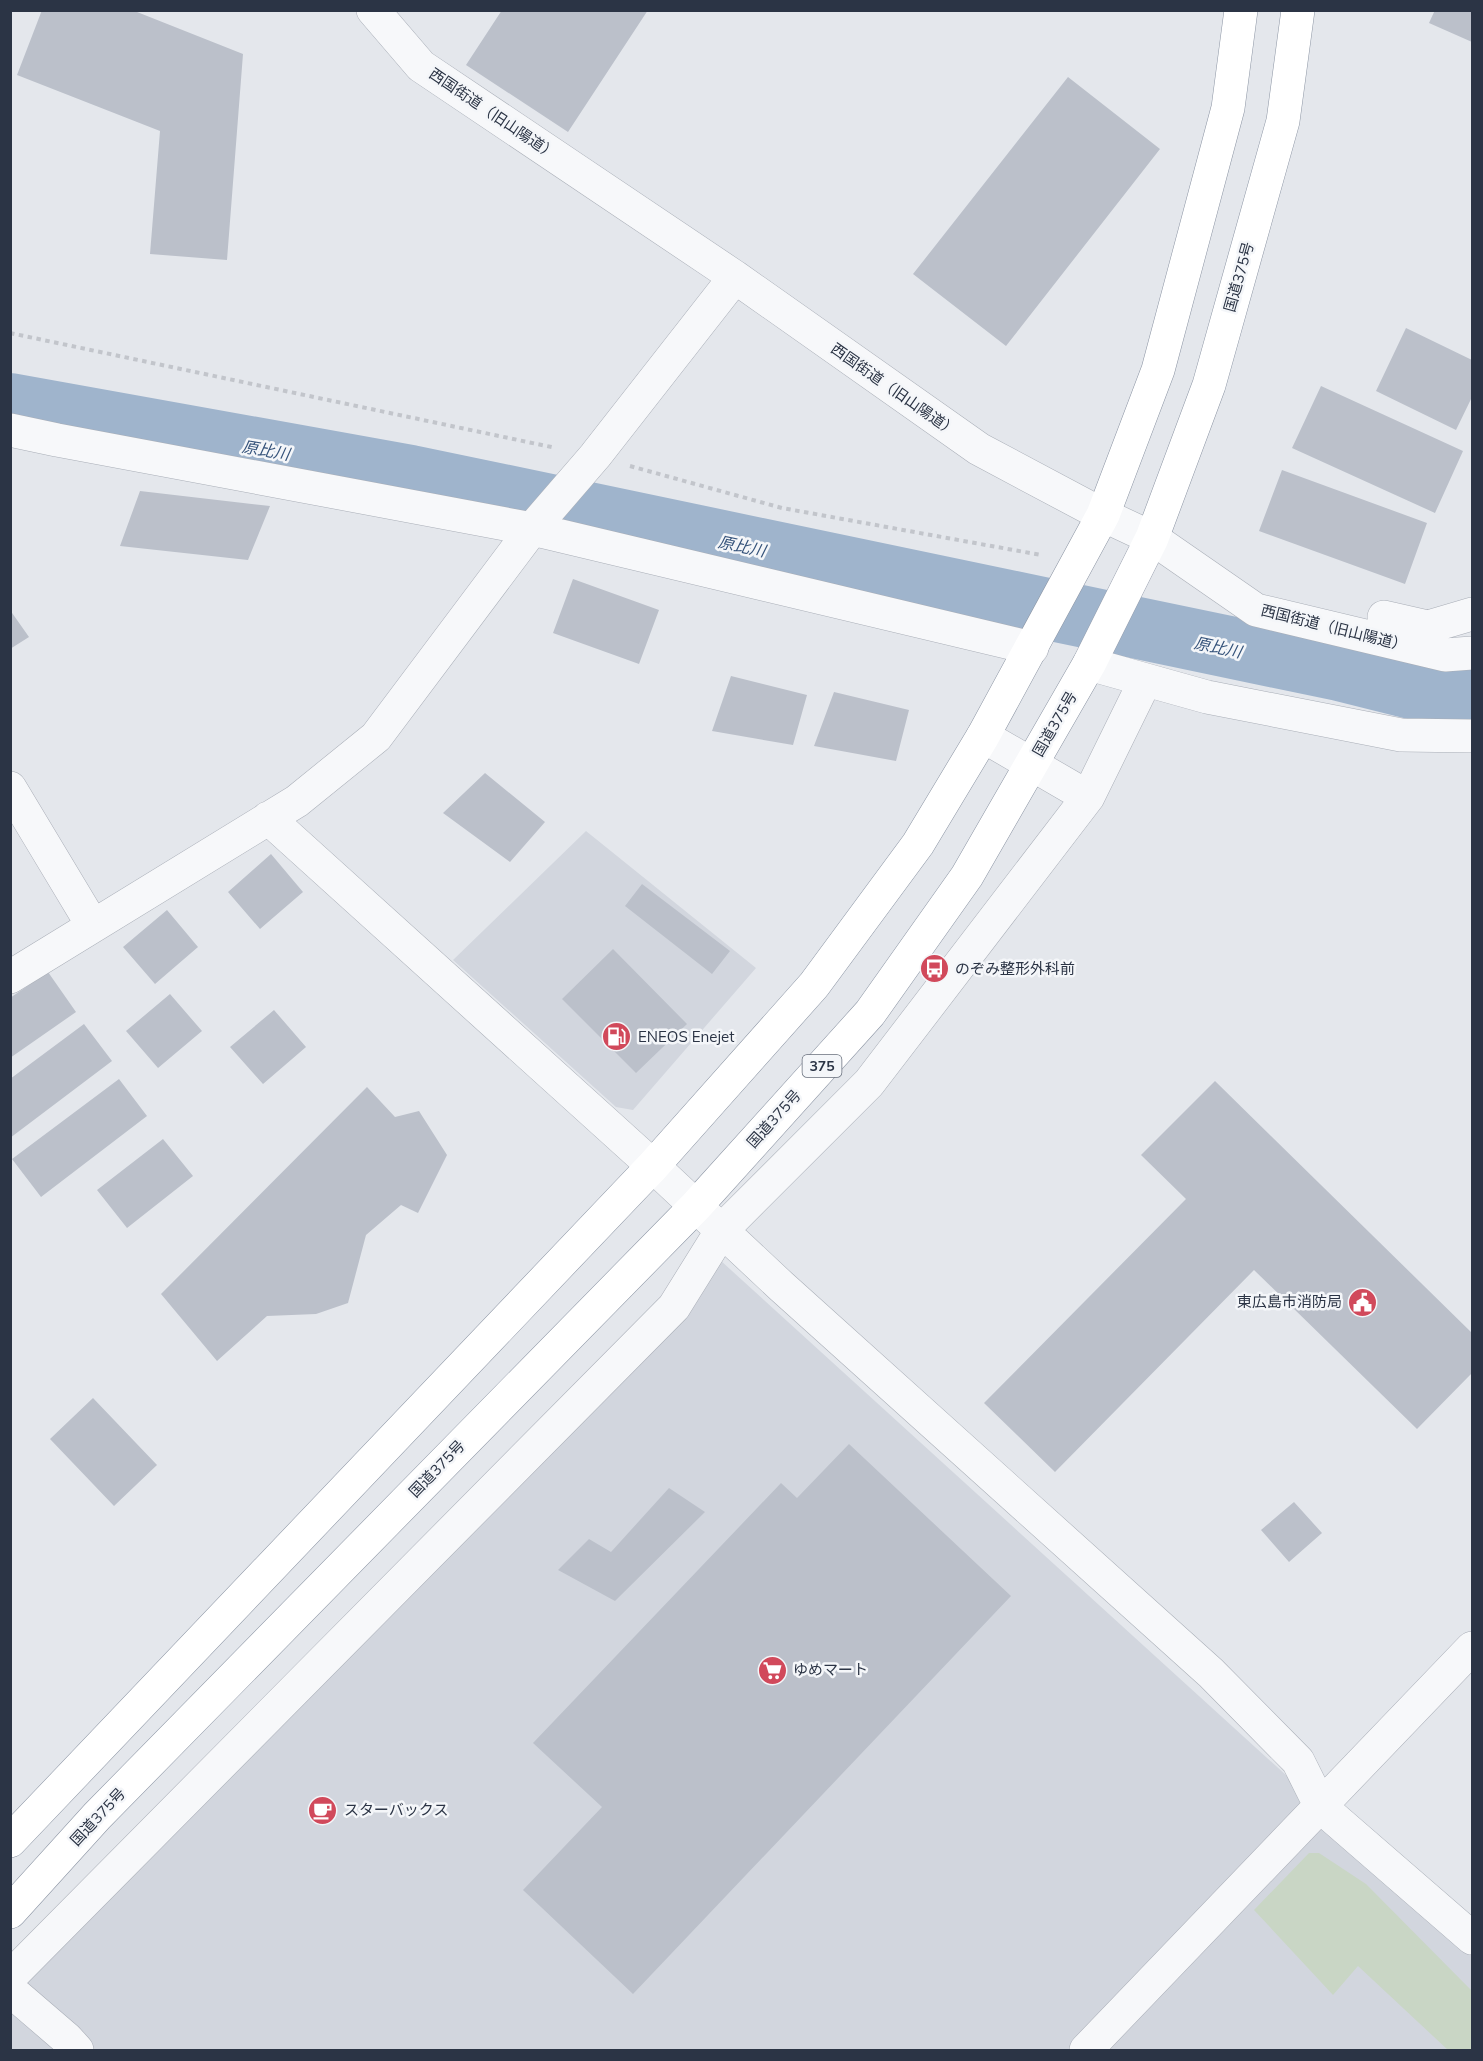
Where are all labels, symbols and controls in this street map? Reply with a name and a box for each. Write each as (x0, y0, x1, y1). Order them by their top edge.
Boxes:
street label: 西国街道（旧山陽道） (426, 64, 561, 163)
street label: 国道375号 (1219, 240, 1258, 314)
street label: 西国街道（旧山陽道） (827, 339, 961, 440)
water label: 原比川 (241, 436, 293, 464)
water label: 原比川 (716, 531, 770, 561)
street label: 西国街道（旧山陽道） (1259, 600, 1409, 655)
water label: 原比川 (1192, 632, 1246, 662)
street label: 国道375号 (1028, 688, 1081, 760)
bus stop icon: のぞみ整形外科前 (918, 953, 950, 985)
place label: のぞみ整形外科前 (955, 959, 1075, 978)
fuel station icon: ENEOS Enejet (601, 1021, 633, 1053)
place label: ENEOS Enejet (638, 1027, 734, 1046)
road number: 375 (802, 1055, 842, 1077)
street label: 国道375号 (742, 1086, 805, 1152)
public building icon: 東広島市消防局 (1347, 1286, 1379, 1318)
place label: 東広島市消防局 (1237, 1292, 1342, 1311)
street label: 国道375号 (405, 1436, 468, 1501)
supermarket icon: ゆめマート (756, 1654, 788, 1686)
place label: ゆめマート (793, 1660, 868, 1679)
street label: 国道375号 (66, 1784, 129, 1849)
cafe icon: スターバックス (307, 1794, 339, 1826)
place label: スターバックス (344, 1800, 448, 1819)

